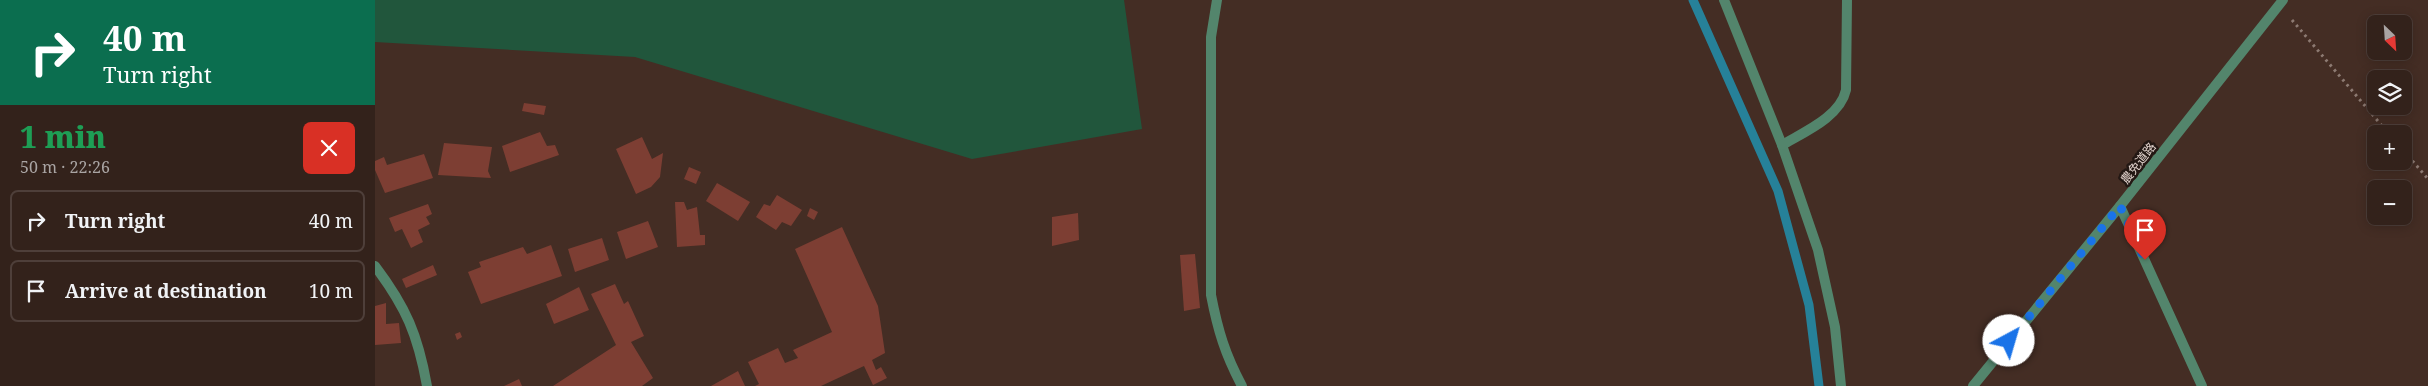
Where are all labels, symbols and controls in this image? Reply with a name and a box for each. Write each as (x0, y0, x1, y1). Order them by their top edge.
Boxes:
text: 40 m (103, 14, 186, 61)
north arrow (2367, 15, 2413, 60)
map controls (2367, 15, 2412, 225)
icon: right (20, 20, 85, 85)
text: Turn right (103, 59, 212, 89)
button: layers (2367, 70, 2412, 115)
text: 1 min (20, 116, 106, 157)
button: close (303, 122, 355, 174)
button: + (2367, 125, 2412, 170)
street label: 農免道路 (2117, 139, 2159, 187)
text: 50 m · 22:26 (20, 156, 110, 178)
button: − (2367, 180, 2412, 225)
icon: right (22, 207, 50, 235)
text: Turn right (65, 208, 165, 234)
text: 40 m (309, 208, 353, 234)
pin (2124, 209, 2166, 260)
icon: arrive (2131, 216, 2159, 244)
icon: arrive (22, 277, 50, 305)
text: Arrive at destination (65, 278, 267, 304)
text: 10 m (309, 278, 353, 304)
position arrow (1982, 314, 2034, 366)

